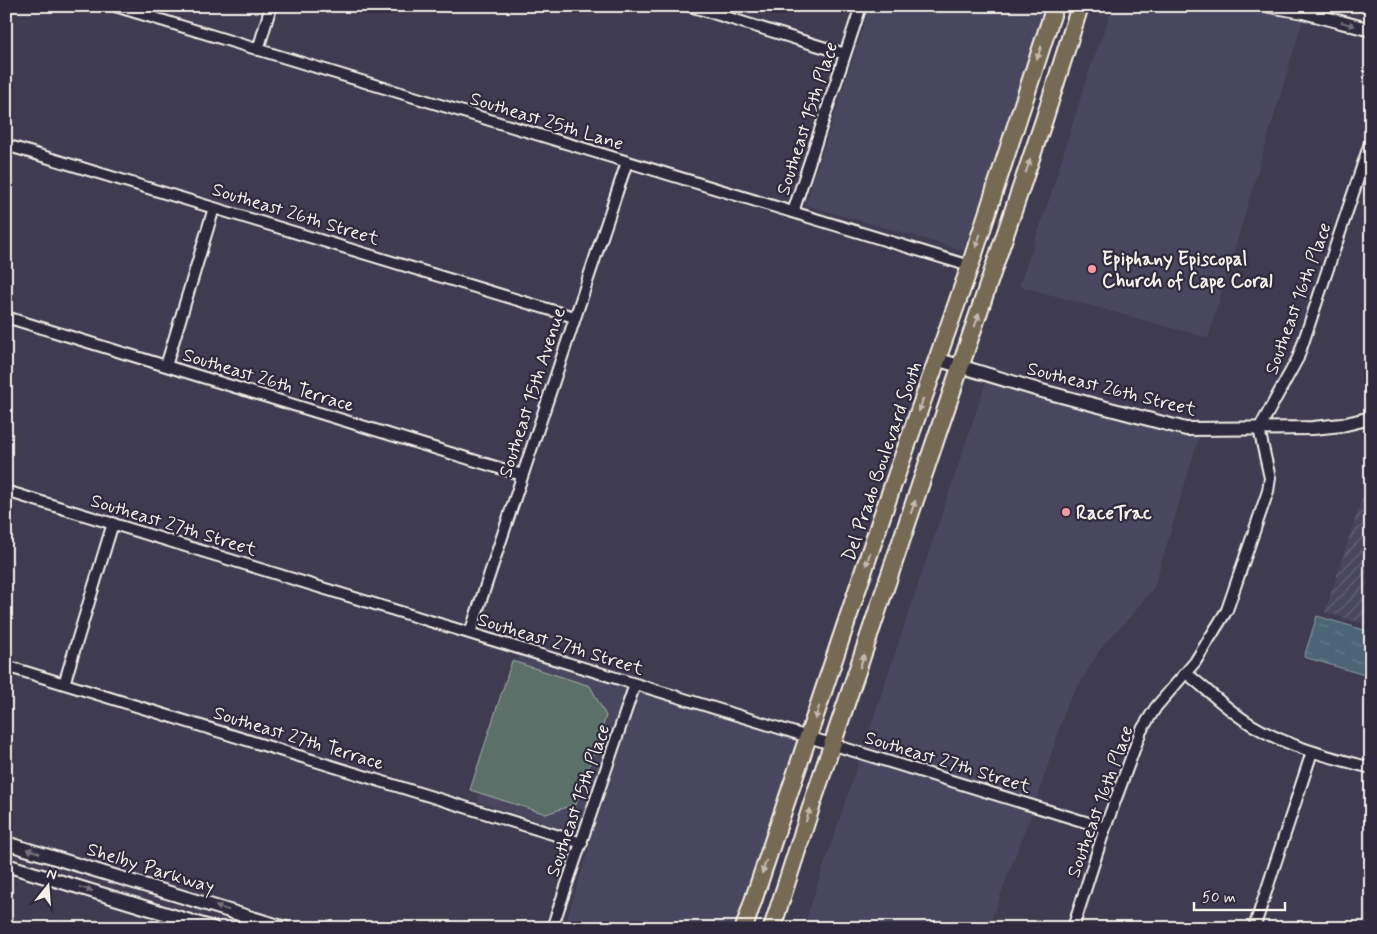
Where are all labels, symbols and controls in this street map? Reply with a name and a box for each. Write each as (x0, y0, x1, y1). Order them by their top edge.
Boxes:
one-way arrow (1340, 20, 1355, 28)
street label: Southeast 15th Place (771, 39, 844, 198)
one-way arrow (1035, 45, 1043, 60)
street label: Southeast 25th Lane (467, 86, 626, 157)
one-way arrow (1025, 159, 1033, 174)
street label: Southeast 26th Street (209, 177, 382, 252)
street label: Southeast 16th Place (1259, 219, 1338, 378)
one-way arrow (974, 234, 982, 249)
place label: Epiphany Episcopal Church of Cape Coral (1102, 247, 1273, 294)
marker: Epiphany Episcopal Church of Cape Coral (1086, 263, 1098, 275)
street label: Southeast 15th Avenue (493, 304, 572, 481)
one-way arrow (974, 313, 981, 328)
street label: Southeast 26th Terrace (180, 342, 357, 418)
street label: Southeast 26th Street (1024, 356, 1199, 423)
street label: Del Prado Boulevard South (836, 358, 928, 565)
one-way arrow (916, 398, 924, 413)
street label: Southeast 27th Street (87, 488, 260, 563)
one-way arrow (909, 499, 917, 514)
place label: RaceTrac (1076, 501, 1152, 526)
marker: RaceTrac (1060, 506, 1072, 518)
one-way arrow (864, 552, 872, 567)
street label: Southeast 27th Street (474, 607, 647, 682)
one-way arrow (858, 653, 866, 668)
street label: Southeast 27th Terrace (210, 701, 387, 776)
one-way arrow (813, 706, 821, 721)
street label: Southeast 15th Place (541, 721, 616, 880)
street label: Southeast 16th Place (1061, 722, 1140, 881)
street label: Southeast 27th Street (861, 725, 1034, 800)
one-way arrow (805, 807, 813, 822)
street label: Shelby Parkway (83, 837, 217, 901)
one-way arrow (25, 847, 40, 854)
one-way arrow (760, 860, 768, 875)
north arrow (22, 862, 72, 912)
text: N (44, 865, 59, 884)
scale bar (1194, 879, 1286, 911)
one-way arrow (79, 886, 94, 894)
text: 50 m (1202, 888, 1236, 908)
one-way arrow (214, 904, 229, 912)

